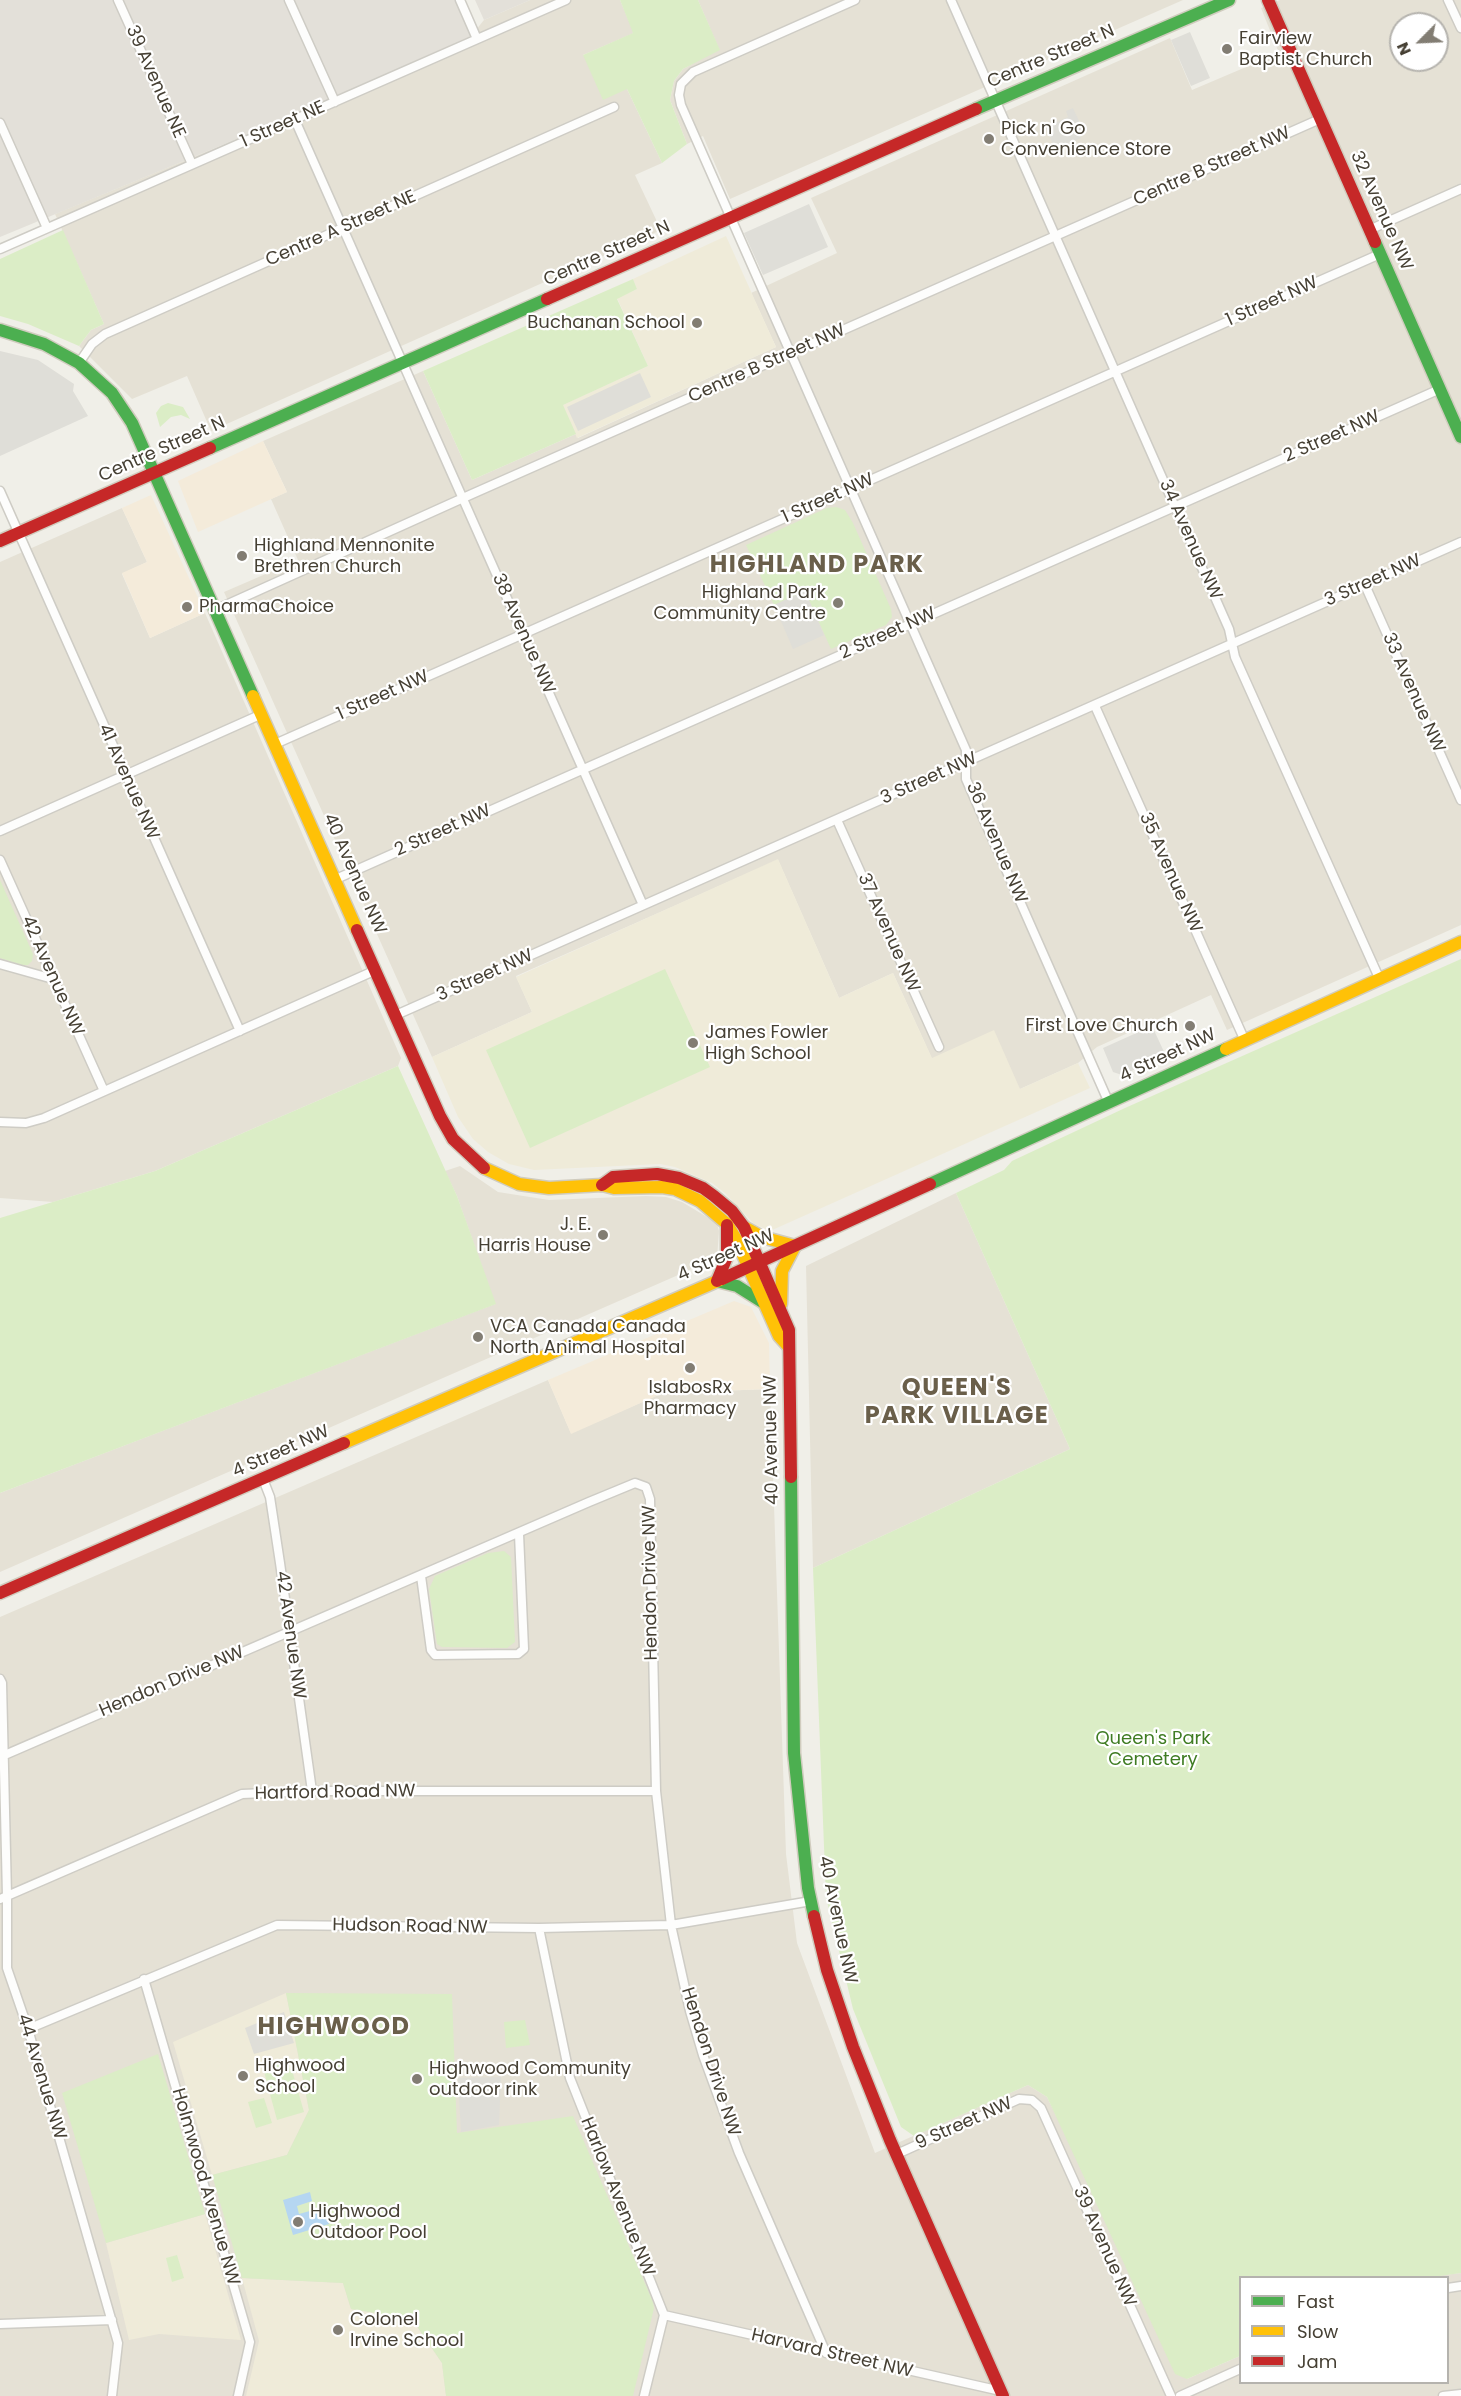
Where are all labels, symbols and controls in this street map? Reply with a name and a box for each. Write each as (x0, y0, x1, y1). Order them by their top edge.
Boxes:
north arrow (1389, 12, 1449, 72)
street label: Centre Street N (984, 20, 1118, 94)
street label: 39 Avenue NE (121, 22, 189, 142)
place label: Fairview Baptist Church (1239, 28, 1372, 70)
text: N (1391, 39, 1417, 59)
marker: Fairview Baptist Church (1220, 42, 1234, 56)
street label: 1 Street NE (238, 97, 328, 153)
place label: Pick n' Go Convenience Store (1001, 118, 1171, 160)
street label: Centre B Street NW (1130, 123, 1294, 211)
marker: Pick n' Go Convenience Store (982, 132, 996, 146)
street label: 32 Avenue NW (1345, 148, 1417, 274)
street label: Centre A Street NE (263, 186, 419, 272)
street label: Centre Street N (540, 216, 674, 292)
street label: 1 Street NW (1223, 272, 1321, 332)
place label: Buchanan School (527, 312, 685, 334)
marker: Buchanan School (690, 316, 704, 330)
street label: Centre B Street NW (685, 320, 849, 408)
street label: 2 Street NW (1281, 406, 1383, 468)
street label: Centre Street N (95, 412, 229, 488)
street label: 1 Street NW (779, 469, 877, 529)
street label: 34 Avenue NW (1154, 477, 1226, 603)
place label: Highland Mennonite Brethren Church (254, 535, 435, 578)
marker: Highland Mennonite Brethren Church (235, 549, 249, 563)
street label: 3 Street NW (1321, 550, 1425, 612)
district label: HIGHLAND PARK (710, 552, 924, 580)
street label: 38 Avenue NW (487, 571, 559, 697)
place label: Highland Park Community Centre (654, 582, 826, 624)
place label: PharmaChoice (199, 596, 334, 618)
marker: Highland Park Community Centre (831, 596, 845, 610)
marker: PharmaChoice (180, 600, 194, 614)
street label: 2 Street NW (837, 603, 939, 665)
street label: 33 Avenue NW (1377, 630, 1449, 756)
street label: 1 Street NW (334, 666, 432, 726)
street label: 41 Avenue NW (93, 721, 163, 843)
street label: 3 Street NW (877, 748, 981, 810)
street label: 36 Avenue NW (961, 779, 1031, 907)
street label: 2 Street NW (392, 800, 494, 862)
street label: 40 Avenue NW (318, 810, 390, 938)
street label: 35 Avenue NW (1134, 810, 1206, 936)
street label: 37 Avenue NW (852, 870, 924, 996)
street label: 42 Avenue NW (16, 913, 88, 1039)
street label: 3 Street NW (433, 945, 537, 1007)
place label: First Love Church (1026, 1015, 1178, 1037)
marker: First Love Church (1183, 1019, 1197, 1033)
place label: James Fowler High School (705, 1022, 828, 1064)
street label: 4 Street NW (1116, 1024, 1220, 1088)
marker: James Fowler High School (686, 1036, 700, 1050)
place label: J. E. Harris House (478, 1214, 591, 1256)
street label: 4 Street NW (674, 1225, 778, 1287)
marker: J. E. Harris House (596, 1228, 610, 1242)
place label: VCA Canada Canada North Animal Hospital (490, 1316, 686, 1358)
marker: VCA Canada Canada North Animal Hospital (471, 1330, 485, 1344)
marker: IslabosRx Pharmacy (683, 1361, 697, 1375)
street label: 40 Avenue NW (760, 1375, 784, 1505)
district label: QUEEN'S PARK VILLAGE (865, 1375, 1049, 1431)
place label: IslabosRx Pharmacy (644, 1377, 736, 1420)
street label: 4 Street NW (229, 1421, 333, 1483)
street label: Hendon Drive NW (639, 1505, 663, 1661)
street label: 42 Avenue NW (270, 1570, 310, 1700)
street label: Hendon Drive NW (96, 1642, 248, 1722)
park label: Queen's Park Cemetery (1095, 1728, 1211, 1770)
street label: Hartford Road NW (254, 1781, 416, 1805)
street label: 40 Avenue NW (813, 1854, 861, 1986)
street label: Hudson Road NW (332, 1915, 488, 1939)
street label: Hendon Drive NW (676, 1985, 744, 2139)
street label: 44 Avenue NW (12, 2012, 70, 2142)
district label: HIGHWOOD (258, 2014, 410, 2042)
place label: Highwood School (255, 2055, 346, 2098)
place label: Highwood Community outdoor rink (429, 2058, 631, 2100)
marker: Highwood School (236, 2069, 250, 2083)
marker: Highwood Community outdoor rink (410, 2072, 424, 2086)
street label: Holmwood Avenue NW (166, 2086, 244, 2288)
street label: 9 Street NW (912, 2093, 1016, 2155)
street label: Harlow Avenue NW (575, 2114, 659, 2280)
street label: 39 Avenue NW (1068, 2184, 1140, 2310)
place label: Highwood Outdoor Pool (310, 2201, 427, 2244)
marker: Highwood Outdoor Pool (291, 2215, 305, 2229)
legend (1239, 2276, 1449, 2384)
text: Fast (1297, 2289, 1334, 2314)
place label: Colonel Irvine School (350, 2309, 464, 2352)
text: Slow (1297, 2319, 1338, 2344)
marker: Colonel Irvine School (331, 2323, 345, 2337)
street label: Harvard Street NW (749, 2325, 915, 2383)
text: Jam (1297, 2349, 1337, 2374)

